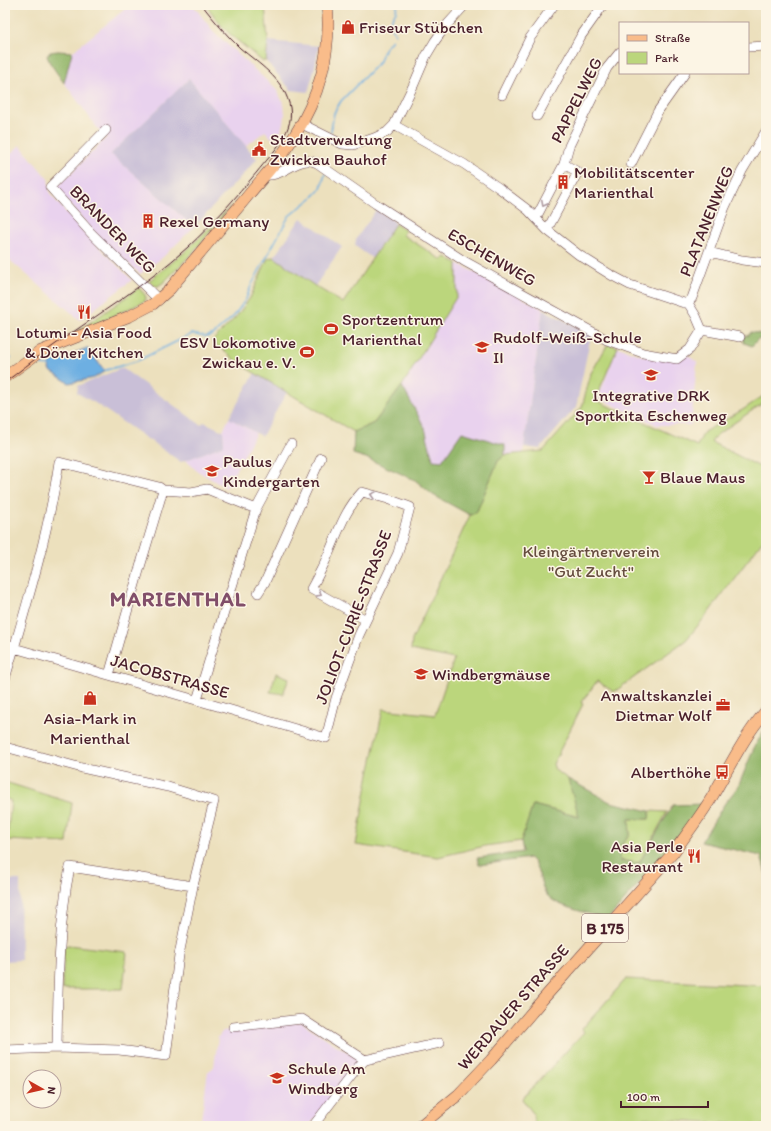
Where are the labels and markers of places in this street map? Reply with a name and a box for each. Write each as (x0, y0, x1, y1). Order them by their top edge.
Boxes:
place label: Friseur Stübchen (359, 17, 483, 37)
shop icon: Friseur Stübchen (340, 19, 356, 35)
place label: Stadtverwaltung Zwickau Bauhof (270, 129, 392, 169)
public building icon: Stadtverwaltung Zwickau Bauhof (251, 141, 267, 157)
place label: Mobilitätscenter Marienthal (574, 162, 695, 202)
building icon: Mobilitätscenter Marienthal (555, 174, 571, 190)
place label: Rexel Germany (159, 211, 269, 231)
building icon: Rexel Germany (140, 213, 156, 229)
restaurant icon: Lotumi - Asia Food & Döner Kitchen (76, 304, 92, 320)
place label: Sportzentrum Marienthal (342, 309, 444, 349)
sports icon: Sportzentrum Marienthal (323, 321, 339, 337)
place label: Lotumi - Asia Food & Döner Kitchen (16, 322, 153, 362)
place label: Rudolf-Weiß-Schule II (493, 327, 642, 367)
place label: ESV Lokomotive Zwickau e. V. (179, 332, 296, 372)
school or university icon: Rudolf-Weiß-Schule II (474, 339, 490, 355)
sports icon: ESV Lokomotive Zwickau e. V. (299, 344, 315, 360)
school or university icon: Integrative DRK Sportkita Eschenweg (643, 367, 659, 383)
place label: Integrative DRK Sportkita Eschenweg (575, 385, 727, 425)
place label: Paulus Kindergarten (223, 451, 320, 491)
school or university icon: Paulus Kindergarten (204, 463, 220, 479)
place label: Blaue Maus (660, 467, 745, 487)
bar icon: Blaue Maus (641, 469, 657, 485)
place label: Windbergmäuse (432, 664, 550, 684)
school or university icon: Windbergmäuse (413, 666, 429, 682)
place label: Anwaltskanzlei Dietmar Wolf (600, 685, 713, 725)
shop icon: Asia-Mark in Marienthal (82, 690, 98, 706)
office icon: Anwaltskanzlei Dietmar Wolf (715, 697, 731, 713)
place label: Asia-Mark in Marienthal (43, 708, 137, 748)
place label: Alberthöhe (631, 762, 711, 782)
bus stop icon: Alberthöhe (714, 764, 730, 780)
place label: Asia Perle Restaurant (601, 836, 684, 876)
restaurant icon: Asia Perle Restaurant (686, 848, 702, 864)
place label: Schule Am Windberg (288, 1058, 366, 1098)
school or university icon: Schule Am Windberg (269, 1070, 285, 1086)

